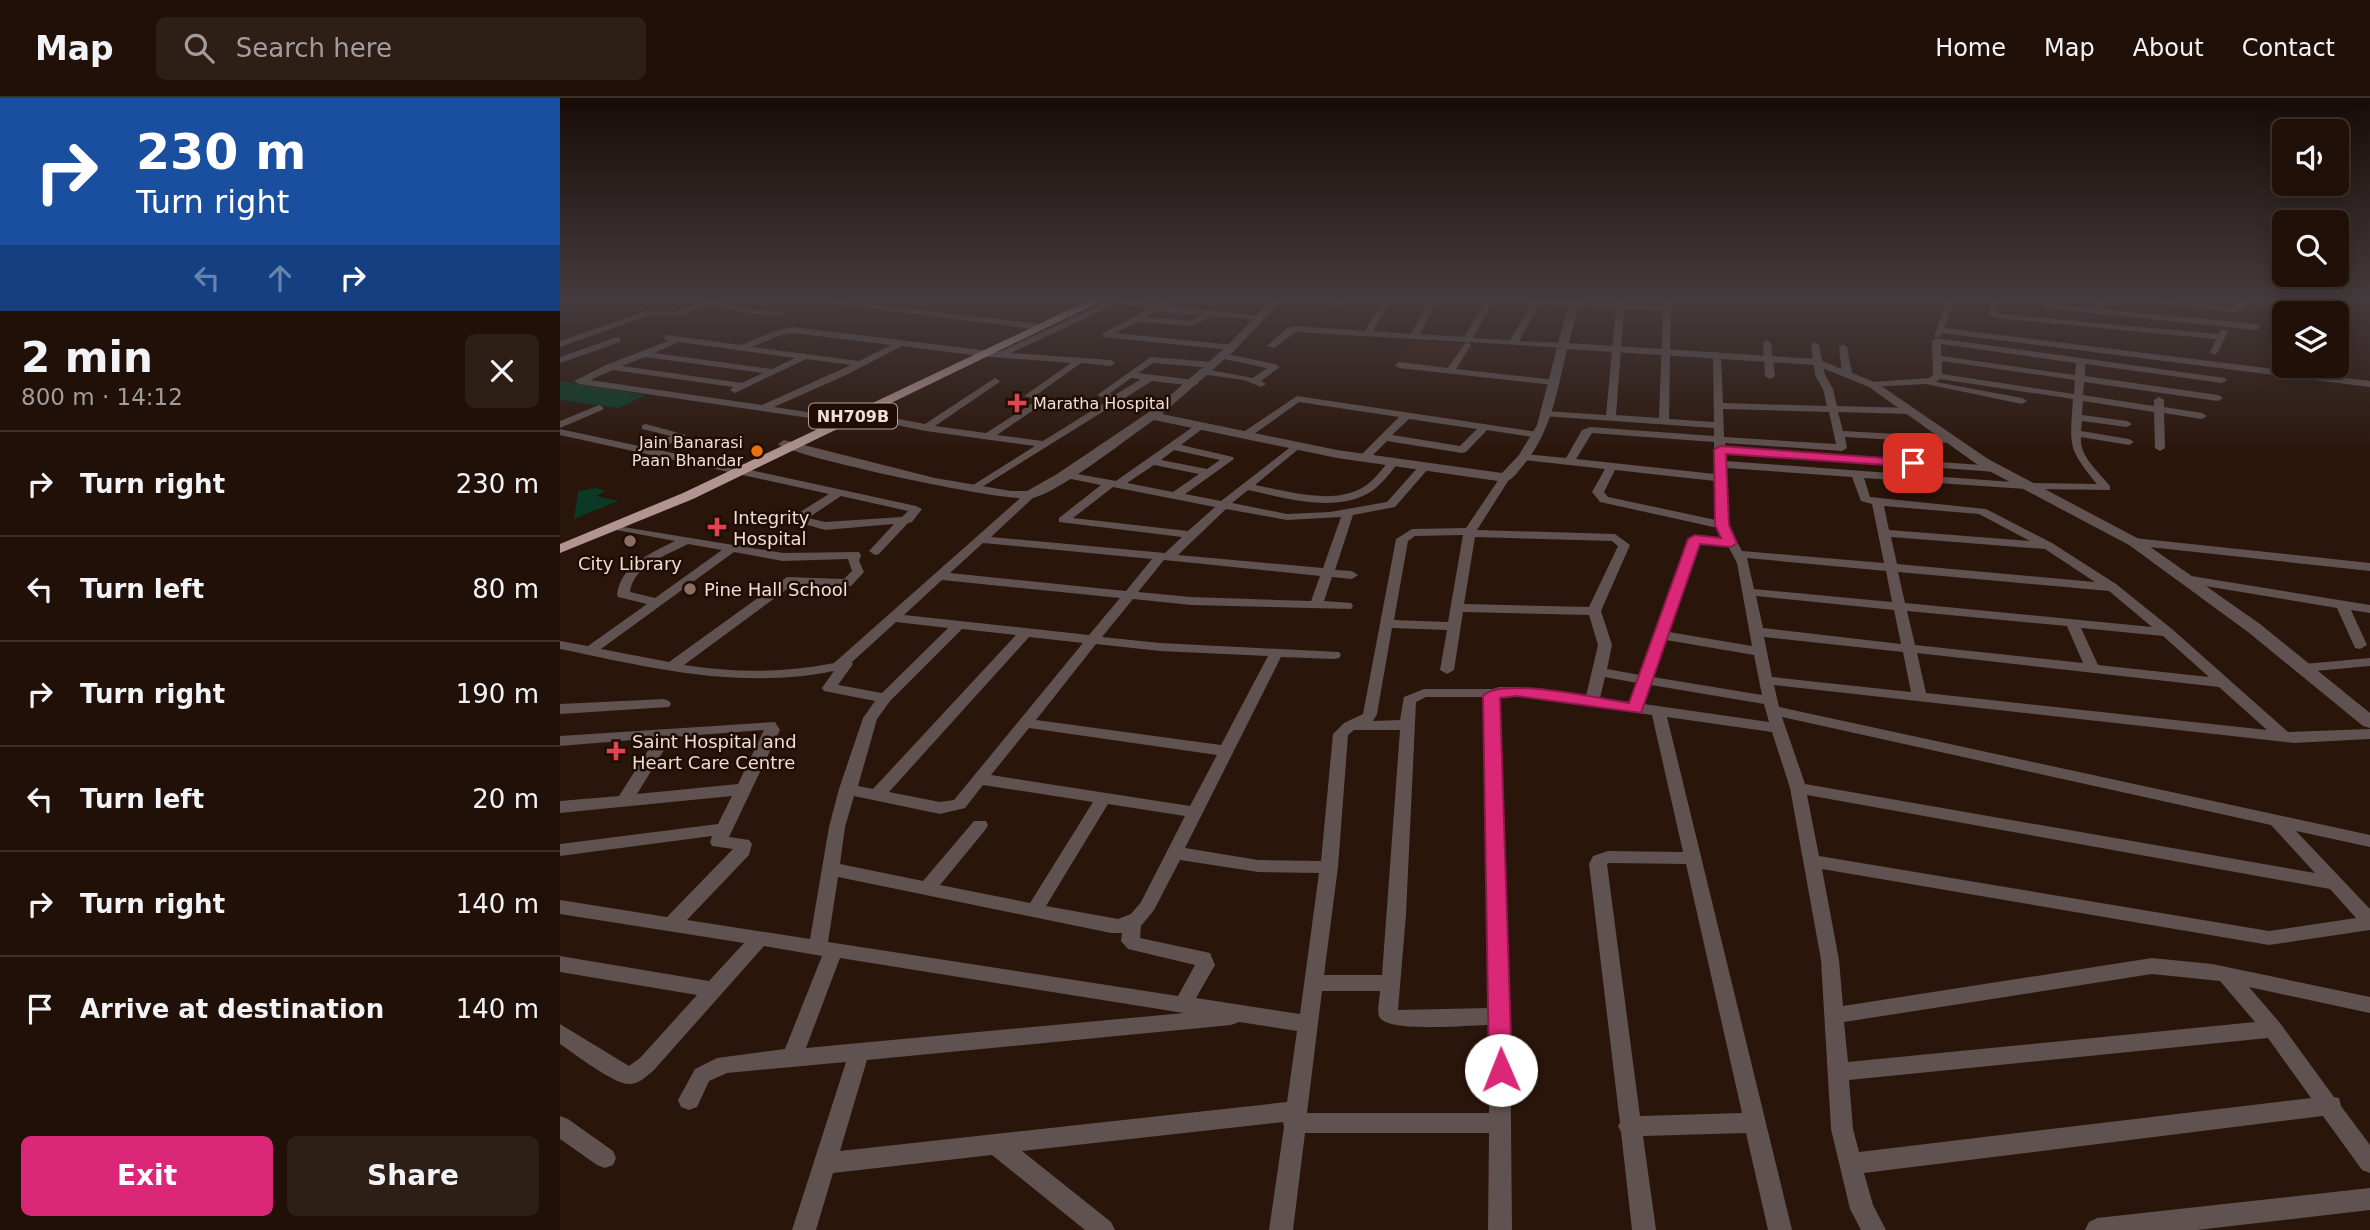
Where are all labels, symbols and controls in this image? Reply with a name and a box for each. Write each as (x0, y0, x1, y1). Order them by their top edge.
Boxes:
search box (156, 17, 646, 80)
text: Map (35, 29, 114, 68)
icon: search (180, 29, 218, 67)
text: Search here (236, 33, 392, 63)
text: Home (1935, 34, 2006, 62)
text: Map (2044, 34, 2095, 62)
text: About (2133, 34, 2204, 62)
text: Contact (2242, 34, 2335, 62)
map controls (2272, 119, 2349, 378)
button: sound (2272, 119, 2349, 196)
text: 230 m (136, 124, 306, 181)
icon: right (21, 126, 112, 217)
text: Turn right (136, 183, 289, 221)
button: search (2272, 210, 2349, 287)
icon: left (188, 259, 226, 297)
icon: ahead (261, 259, 299, 297)
icon: right (334, 259, 372, 297)
button: layers (2272, 301, 2349, 378)
text: 2 min (21, 333, 153, 382)
button: close (465, 334, 539, 408)
text: 800 m · 14:12 (21, 384, 183, 410)
marker: Maratha Hospital (1007, 393, 1027, 413)
place label: Maratha Hospital (1033, 394, 1170, 413)
road number: NH709B (809, 404, 897, 428)
place label: Jain Banarasi Paan Bhandar (632, 433, 743, 470)
pin (1883, 433, 1943, 493)
marker: Jain Banarasi Paan Bhandar (749, 443, 765, 459)
icon: arrive (1894, 444, 1932, 482)
icon: right (21, 465, 59, 503)
text: Turn right (80, 469, 225, 499)
text: 230 m (456, 469, 539, 499)
place label: Integrity Hospital (733, 507, 810, 549)
marker: Integrity Hospital (707, 517, 727, 537)
marker: City Library (622, 533, 638, 549)
place label: City Library (578, 553, 682, 574)
icon: left (21, 570, 59, 608)
text: Turn left (80, 574, 204, 604)
text: 80 m (472, 574, 539, 604)
place label: Pine Hall School (704, 579, 848, 600)
marker: Pine Hall School (682, 581, 698, 597)
icon: right (21, 675, 59, 713)
text: Turn right (80, 679, 225, 709)
text: 190 m (456, 679, 539, 709)
place label: Saint Hospital and Heart Care Centre (632, 731, 797, 773)
marker: Saint Hospital and Heart Care Centre (606, 741, 626, 761)
icon: left (21, 780, 59, 818)
text: Turn left (80, 784, 204, 814)
text: 20 m (472, 784, 539, 814)
icon: right (21, 885, 59, 923)
text: Turn right (80, 889, 225, 919)
text: 140 m (456, 889, 539, 919)
icon: arrive (21, 990, 59, 1028)
text: Arrive at destination (80, 994, 384, 1024)
text: 140 m (456, 994, 539, 1024)
position arrow (1464, 1033, 1538, 1107)
button: Exit (21, 1136, 273, 1216)
button: Share (287, 1136, 539, 1216)

